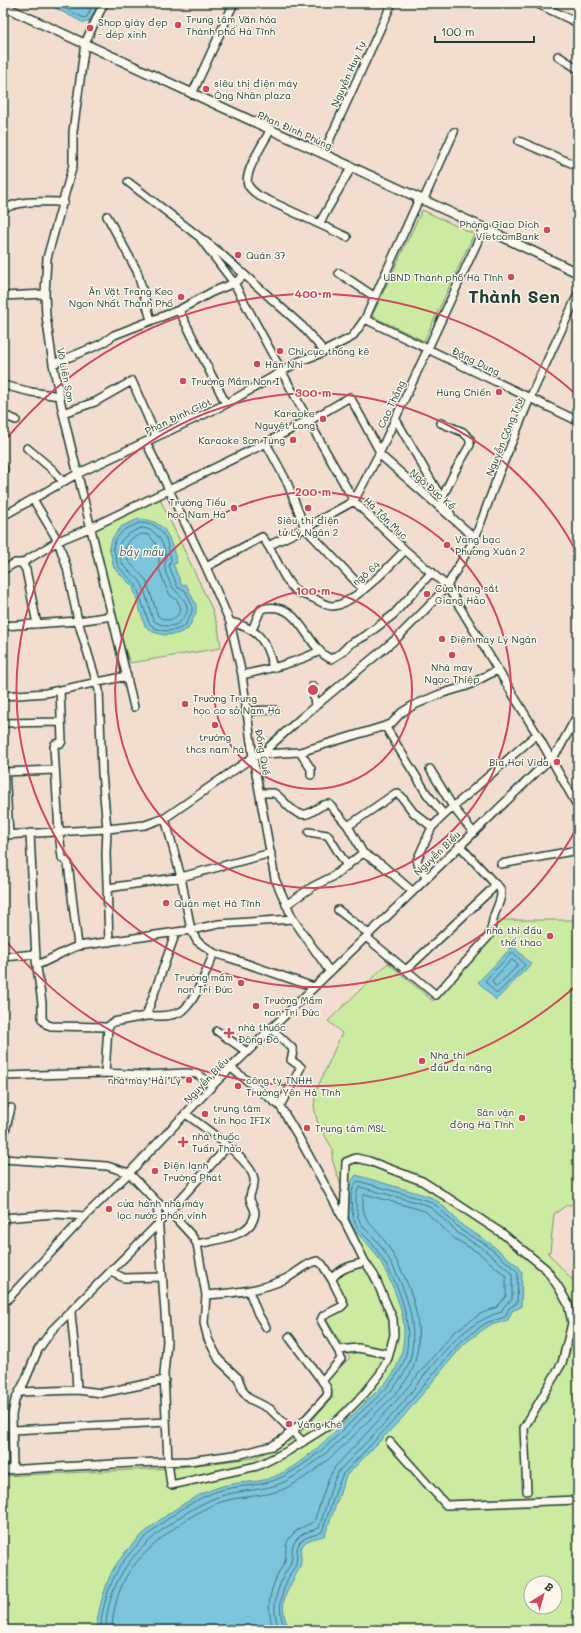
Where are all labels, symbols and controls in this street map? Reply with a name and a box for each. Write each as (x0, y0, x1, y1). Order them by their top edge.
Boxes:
place label: Trung tâm Văn hóa Thành phố Hà Tĩnh (186, 12, 277, 38)
place label: Shop giày đẹp - dép xinh (98, 15, 168, 41)
scale bar (435, 18, 534, 44)
marker: Trung tâm Văn hóa Thành phố Hà Tĩnh (173, 20, 183, 30)
marker: Shop giày đẹp - dép xinh (85, 23, 95, 33)
text: 100 m (441, 23, 475, 39)
street label: Nguyễn Huy Tự (327, 38, 369, 109)
place label: siêu thị điện máy Ông Nhân plaza (214, 76, 298, 102)
marker: siêu thị điện máy Ông Nhân plaza (201, 84, 211, 94)
street label: Phan Đình Phùng (256, 107, 335, 153)
place label: Phòng Giao Dịch VietcomBank (460, 217, 539, 243)
marker: Phòng Giao Dịch VietcomBank (542, 225, 552, 235)
place label: Quán 37 (246, 248, 286, 262)
marker: Quán 37 (233, 250, 243, 260)
place label: UBND Thành phố Hà Tĩnh (383, 270, 503, 284)
marker: UBND Thành phố Hà Tĩnh (506, 272, 516, 282)
place label: Ăn Vặt Trang Keo Ngon Nhất Thành Phố (69, 284, 173, 310)
district label: Thành Sen (468, 284, 560, 308)
text: 400 m (295, 285, 331, 301)
marker: Ăn Vặt Trang Keo Ngon Nhất Thành Phố (176, 292, 186, 302)
street label: Đặng Dung (450, 343, 502, 379)
place label: Chi cục thống kê (288, 344, 369, 358)
marker: Chi cục thống kê (275, 346, 285, 356)
street label: Võ Liên Sơn (54, 347, 78, 403)
place label: Hân Nhi (265, 357, 303, 371)
marker: Hân Nhi (252, 359, 262, 369)
place label: Trường Mầm Non I (191, 374, 280, 388)
marker: Trường Mầm Non I (178, 376, 188, 386)
street label: Cao Thắng (374, 378, 408, 430)
text: 300 m (295, 384, 331, 400)
place label: Hùng Chiến (436, 385, 491, 399)
marker: Hùng Chiến (494, 387, 504, 397)
street label: Phan Đình Giót (142, 394, 214, 438)
street label: Nguyễn Công Trứ (482, 396, 526, 478)
place label: Karaoke Nguyệt Long (255, 406, 315, 432)
marker: Karaoke Nguyệt Long (318, 414, 328, 424)
place label: Karaoke Sơn Tùng (198, 433, 285, 447)
marker: Karaoke Sơn Tùng (288, 435, 298, 445)
street label: Ngô Đức Kế (407, 465, 459, 513)
text: 200 m (295, 483, 331, 499)
street label: Hà Tôn Mục (361, 493, 411, 543)
place label: Trường Tiểu học Nam Hà (167, 495, 226, 521)
marker: Trường Tiểu học Nam Hà (229, 503, 239, 513)
marker: Siêu thị điện tử Lý Ngân 2 (303, 503, 313, 513)
place label: Siêu thị điện tử Lý Ngân 2 (277, 513, 339, 539)
place label: Vang bạc Phương Xuân 2 (455, 532, 525, 558)
marker: Vang bạc Phương Xuân 2 (442, 540, 452, 550)
water label: bảy mẫu (119, 544, 164, 559)
street label: ngõ 64 (349, 557, 383, 589)
place label: Cửa hàng sắt Giang Hảo (435, 581, 499, 607)
text: 100 m (296, 582, 330, 598)
marker: Cửa hàng sắt Giang Hảo (422, 589, 432, 599)
place label: Điện máy Lý Ngân (450, 632, 536, 646)
marker: Điện máy Lý Ngân (437, 634, 447, 644)
marker: Nhà may Ngọc Thiệp (447, 650, 457, 660)
place label: Nhà may Ngọc Thiệp (425, 660, 479, 686)
centre of rings (306, 683, 320, 697)
place label: Trường Trung học cơ sở Nam Hà (193, 691, 281, 717)
marker: Trường Trung học cơ sở Nam Hà (180, 699, 190, 709)
marker: trường thcs nam hà (210, 720, 220, 730)
street label: Đồng Quế (252, 728, 274, 776)
place label: trường thcs nam hà (186, 730, 244, 756)
place label: Bia Hơi Vida (489, 755, 549, 769)
marker: Bia Hơi Vida (552, 757, 562, 767)
street label: Nguyễn Biểu (411, 827, 463, 879)
place label: Quán mẹt Hà Tĩnh (174, 896, 261, 910)
marker: Quán mẹt Hà Tĩnh (161, 898, 171, 908)
place label: nhà thi đấu thể thao (486, 923, 542, 949)
marker: nhà thi đấu thể thao (545, 931, 555, 941)
place label: Trường mầm non Trí Đức (174, 970, 233, 996)
marker: Trường mầm non Trí Đức (236, 978, 246, 988)
place label: Trường Mầm non Trí Đức (264, 993, 323, 1019)
marker: Trường Mầm non Trí Đức (251, 1001, 261, 1011)
place label: nhà thuốc Đông Đô (238, 1020, 286, 1046)
marker: nhà thuốc Đông Đô (223, 1027, 235, 1039)
place label: Nhà thi đấu đa năng (430, 1048, 492, 1074)
street label: Nguyễn Biểu (180, 1054, 232, 1106)
marker: Nhà thi đấu đa năng (417, 1056, 427, 1066)
place label: nhà may Hải Lý (108, 1073, 181, 1087)
place label: công ty TNHH Trường Yên Hà Tĩnh (246, 1073, 341, 1099)
marker: nhà may Hải Lý (184, 1075, 194, 1085)
marker: công ty TNHH Trường Yên Hà Tĩnh (233, 1081, 243, 1091)
place label: trung tâm tin học IFIX (213, 1101, 271, 1127)
place label: Sân vận động Hà Tĩnh (450, 1105, 514, 1131)
marker: trung tâm tin học IFIX (200, 1109, 210, 1119)
marker: Sân vận động Hà Tĩnh (517, 1113, 527, 1123)
place label: Trung tâm MSL (315, 1121, 387, 1135)
marker: Trung tâm MSL (302, 1123, 312, 1133)
place label: nhà thuốc Tuấn Thảo (192, 1129, 241, 1155)
marker: nhà thuốc Tuấn Thảo (177, 1136, 189, 1148)
place label: Điện lạnh Trường Phát (163, 1158, 222, 1184)
marker: Điện lạnh Trường Phát (150, 1166, 160, 1176)
place label: cửa hành nhà máy lọc nước phồn vinh (117, 1196, 207, 1222)
marker: cửa hành nhà máy lọc nước phồn vinh (104, 1204, 114, 1214)
place label: Vàng Khè (297, 1417, 342, 1431)
marker: Vàng Khè (284, 1419, 294, 1429)
north arrow (523, 1575, 563, 1615)
text: B (542, 1578, 557, 1595)

